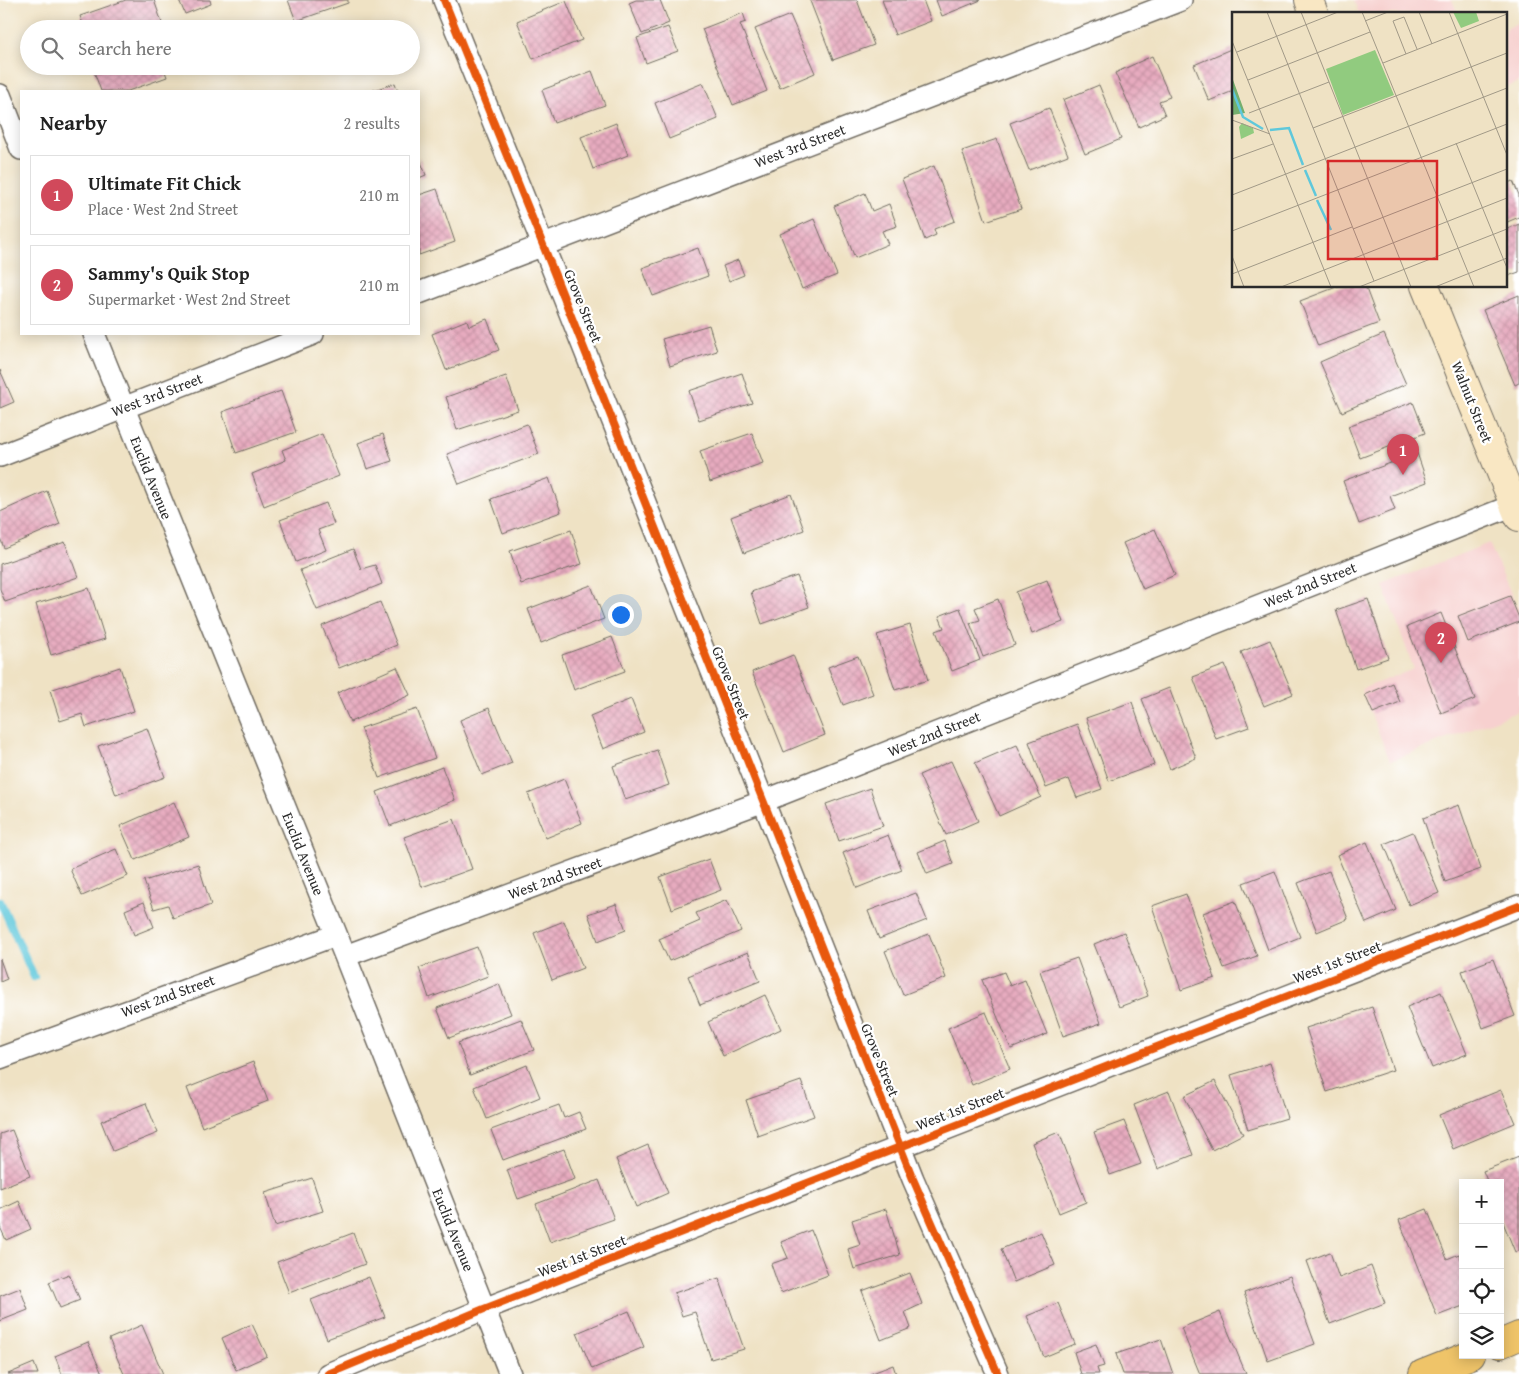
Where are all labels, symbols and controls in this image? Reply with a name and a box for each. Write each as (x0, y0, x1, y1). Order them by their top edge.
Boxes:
inset map (1232, 12, 1506, 288)
search box (20, 20, 420, 75)
icon: search (38, 34, 66, 62)
text: Search here (78, 34, 172, 62)
text: Nearby (40, 107, 107, 138)
text: 2 results (343, 111, 400, 135)
street label: West 3rd Street (751, 118, 849, 173)
text: Ultimate Fit Chick (88, 169, 241, 197)
text: 1 (53, 183, 61, 207)
text: 210 m (359, 183, 399, 207)
text: Place · West 2nd Street (88, 197, 238, 221)
text: Sammy's Quik Stop (88, 259, 250, 287)
street label: Grove Street (559, 266, 608, 346)
text: 2 (53, 273, 61, 297)
text: 210 m (359, 273, 399, 297)
text: Supermarket · West 2nd Street (88, 287, 290, 311)
street label: Walnut Street (1447, 358, 1499, 447)
street label: West 3rd Street (108, 367, 206, 422)
street label: Euclid Avenue (125, 433, 178, 523)
pin: 1 (1387, 434, 1419, 475)
street label: West 2nd Street (1260, 556, 1360, 613)
your location (608, 602, 634, 628)
pin: 2 (1425, 622, 1457, 663)
street label: Grove Street (707, 643, 756, 723)
street label: West 2nd Street (884, 705, 984, 762)
street label: Euclid Avenue (277, 809, 330, 899)
street label: West 2nd Street (505, 851, 605, 904)
street label: West 1st Street (1289, 935, 1385, 988)
street label: West 2nd Street (118, 969, 218, 1022)
street label: Grove Street (856, 1020, 905, 1100)
street label: West 1st Street (912, 1082, 1008, 1135)
map controls (1459, 1179, 1504, 1359)
button: + (1459, 1179, 1504, 1224)
street label: Euclid Avenue (427, 1185, 480, 1275)
button: − (1459, 1224, 1504, 1269)
street label: West 1st Street (534, 1229, 630, 1282)
button: locate (1459, 1269, 1504, 1314)
button: layers (1459, 1314, 1504, 1359)

